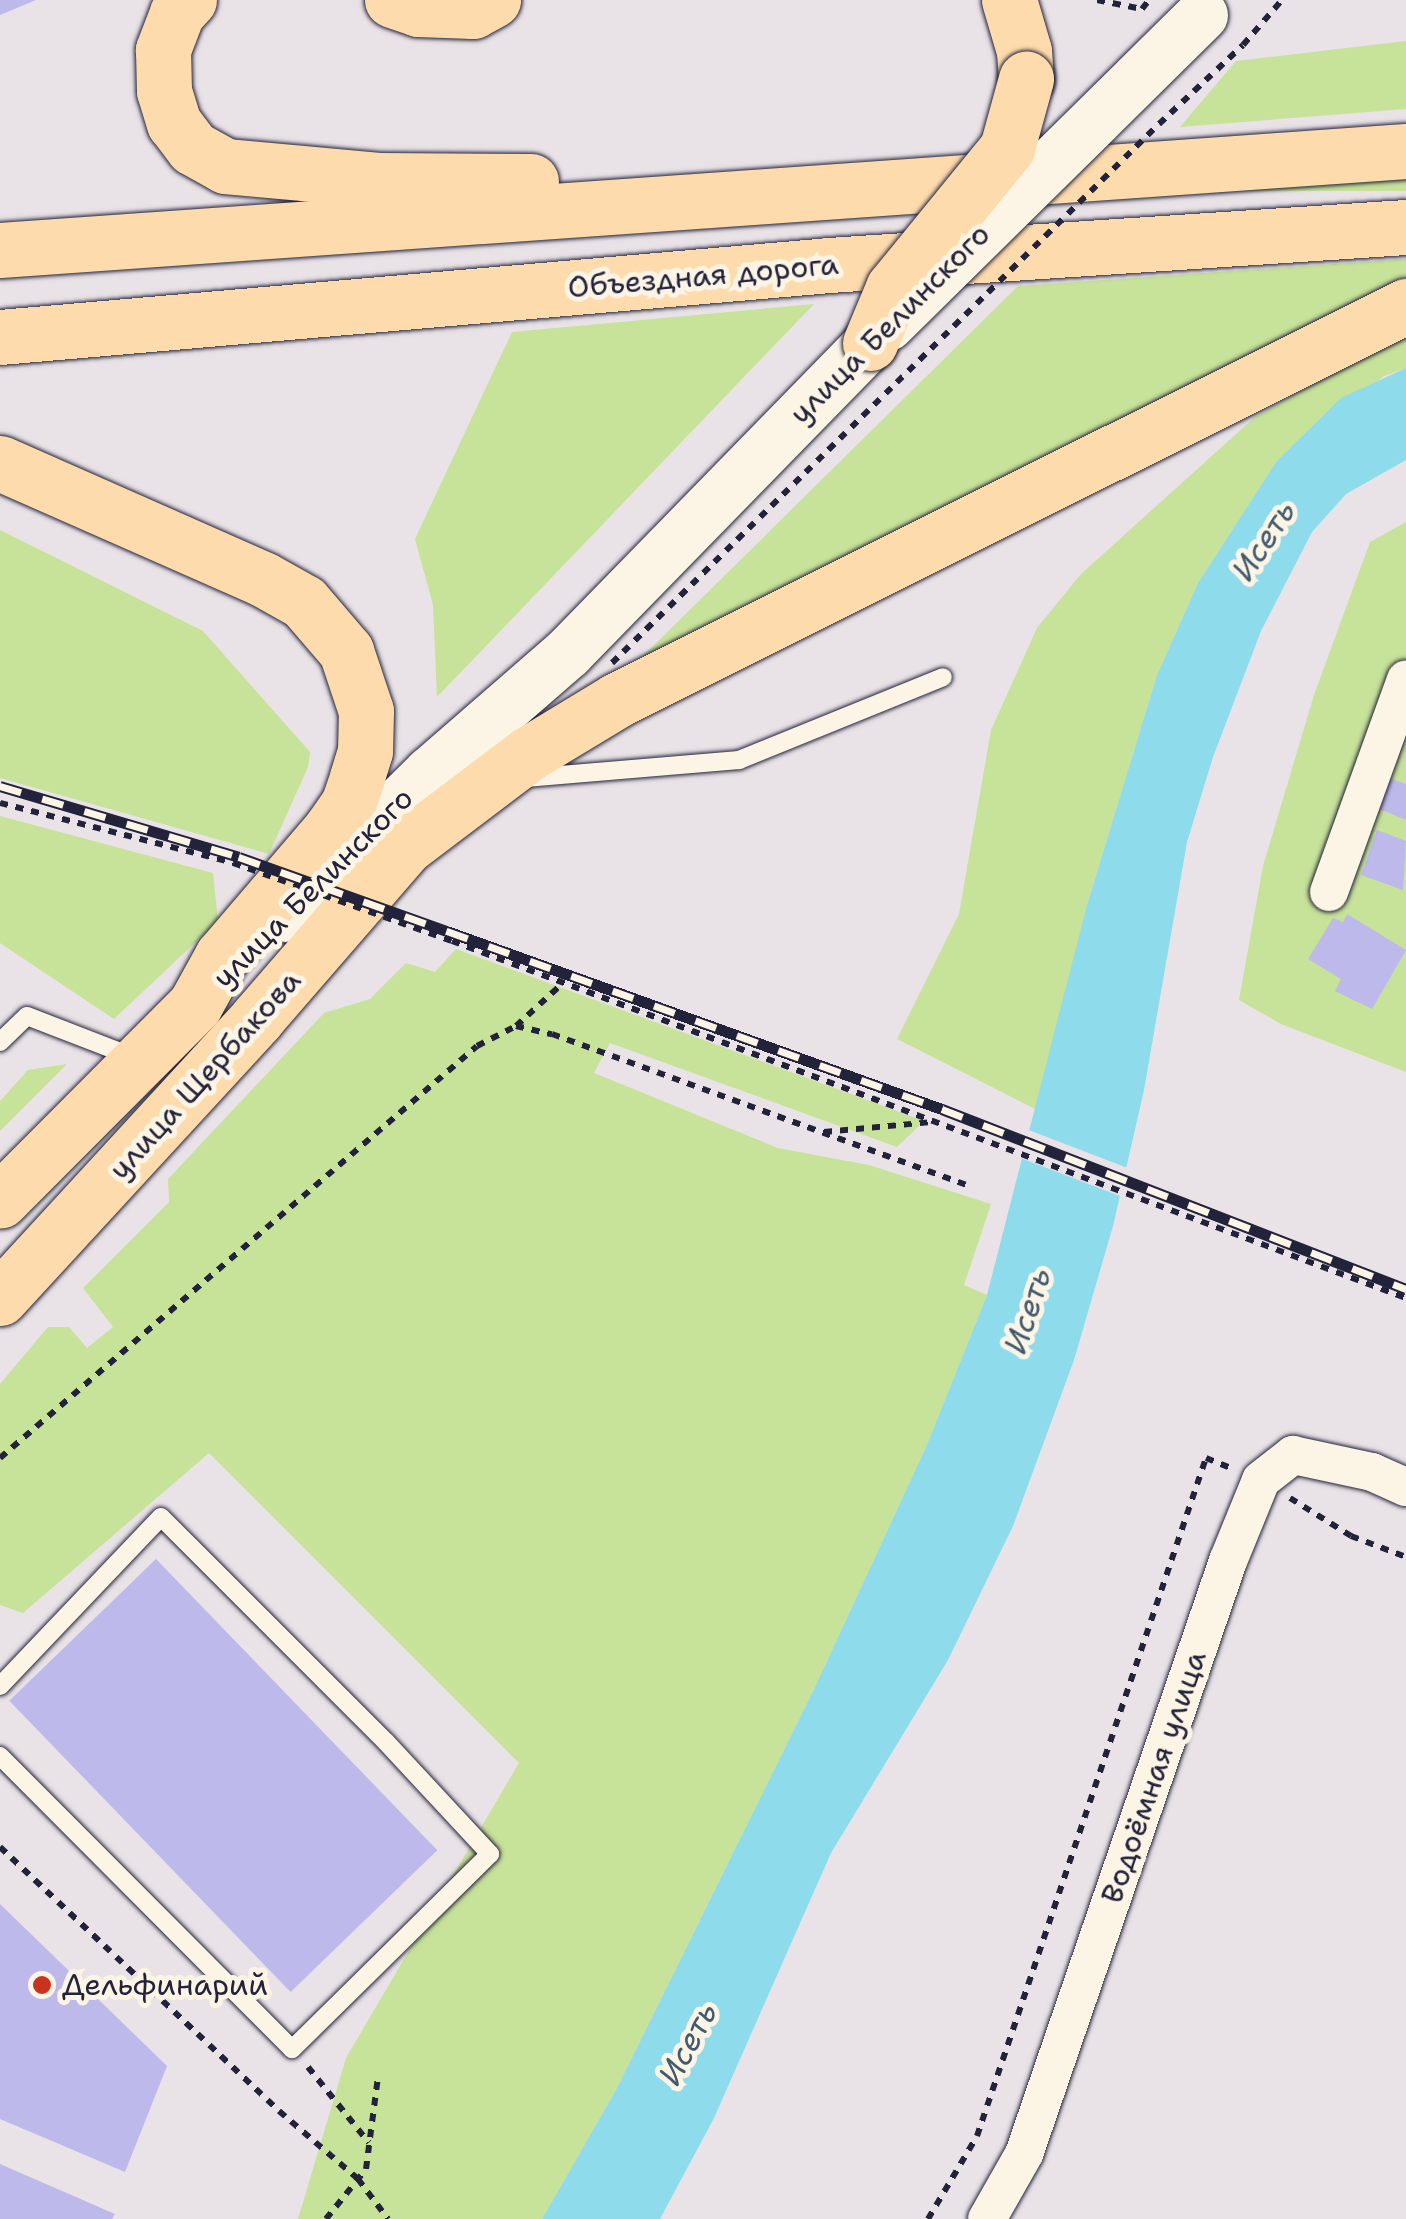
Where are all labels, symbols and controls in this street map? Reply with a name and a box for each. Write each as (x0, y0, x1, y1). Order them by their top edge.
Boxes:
street label: улица Белинского (782, 216, 998, 432)
street label: Объездная дорога (566, 246, 840, 306)
water label: Исеть (1224, 494, 1304, 588)
street label: улица Белинского (205, 780, 421, 996)
street label: улица Щербакова (102, 963, 308, 1187)
water label: Исеть (996, 1263, 1060, 1359)
street label: Водоёмная улица (1094, 1646, 1214, 1908)
place label: Дельфинарий (62, 1967, 268, 2003)
marker: Дельфинарий (31, 1974, 53, 1996)
water label: Исеть (650, 1996, 726, 2092)

